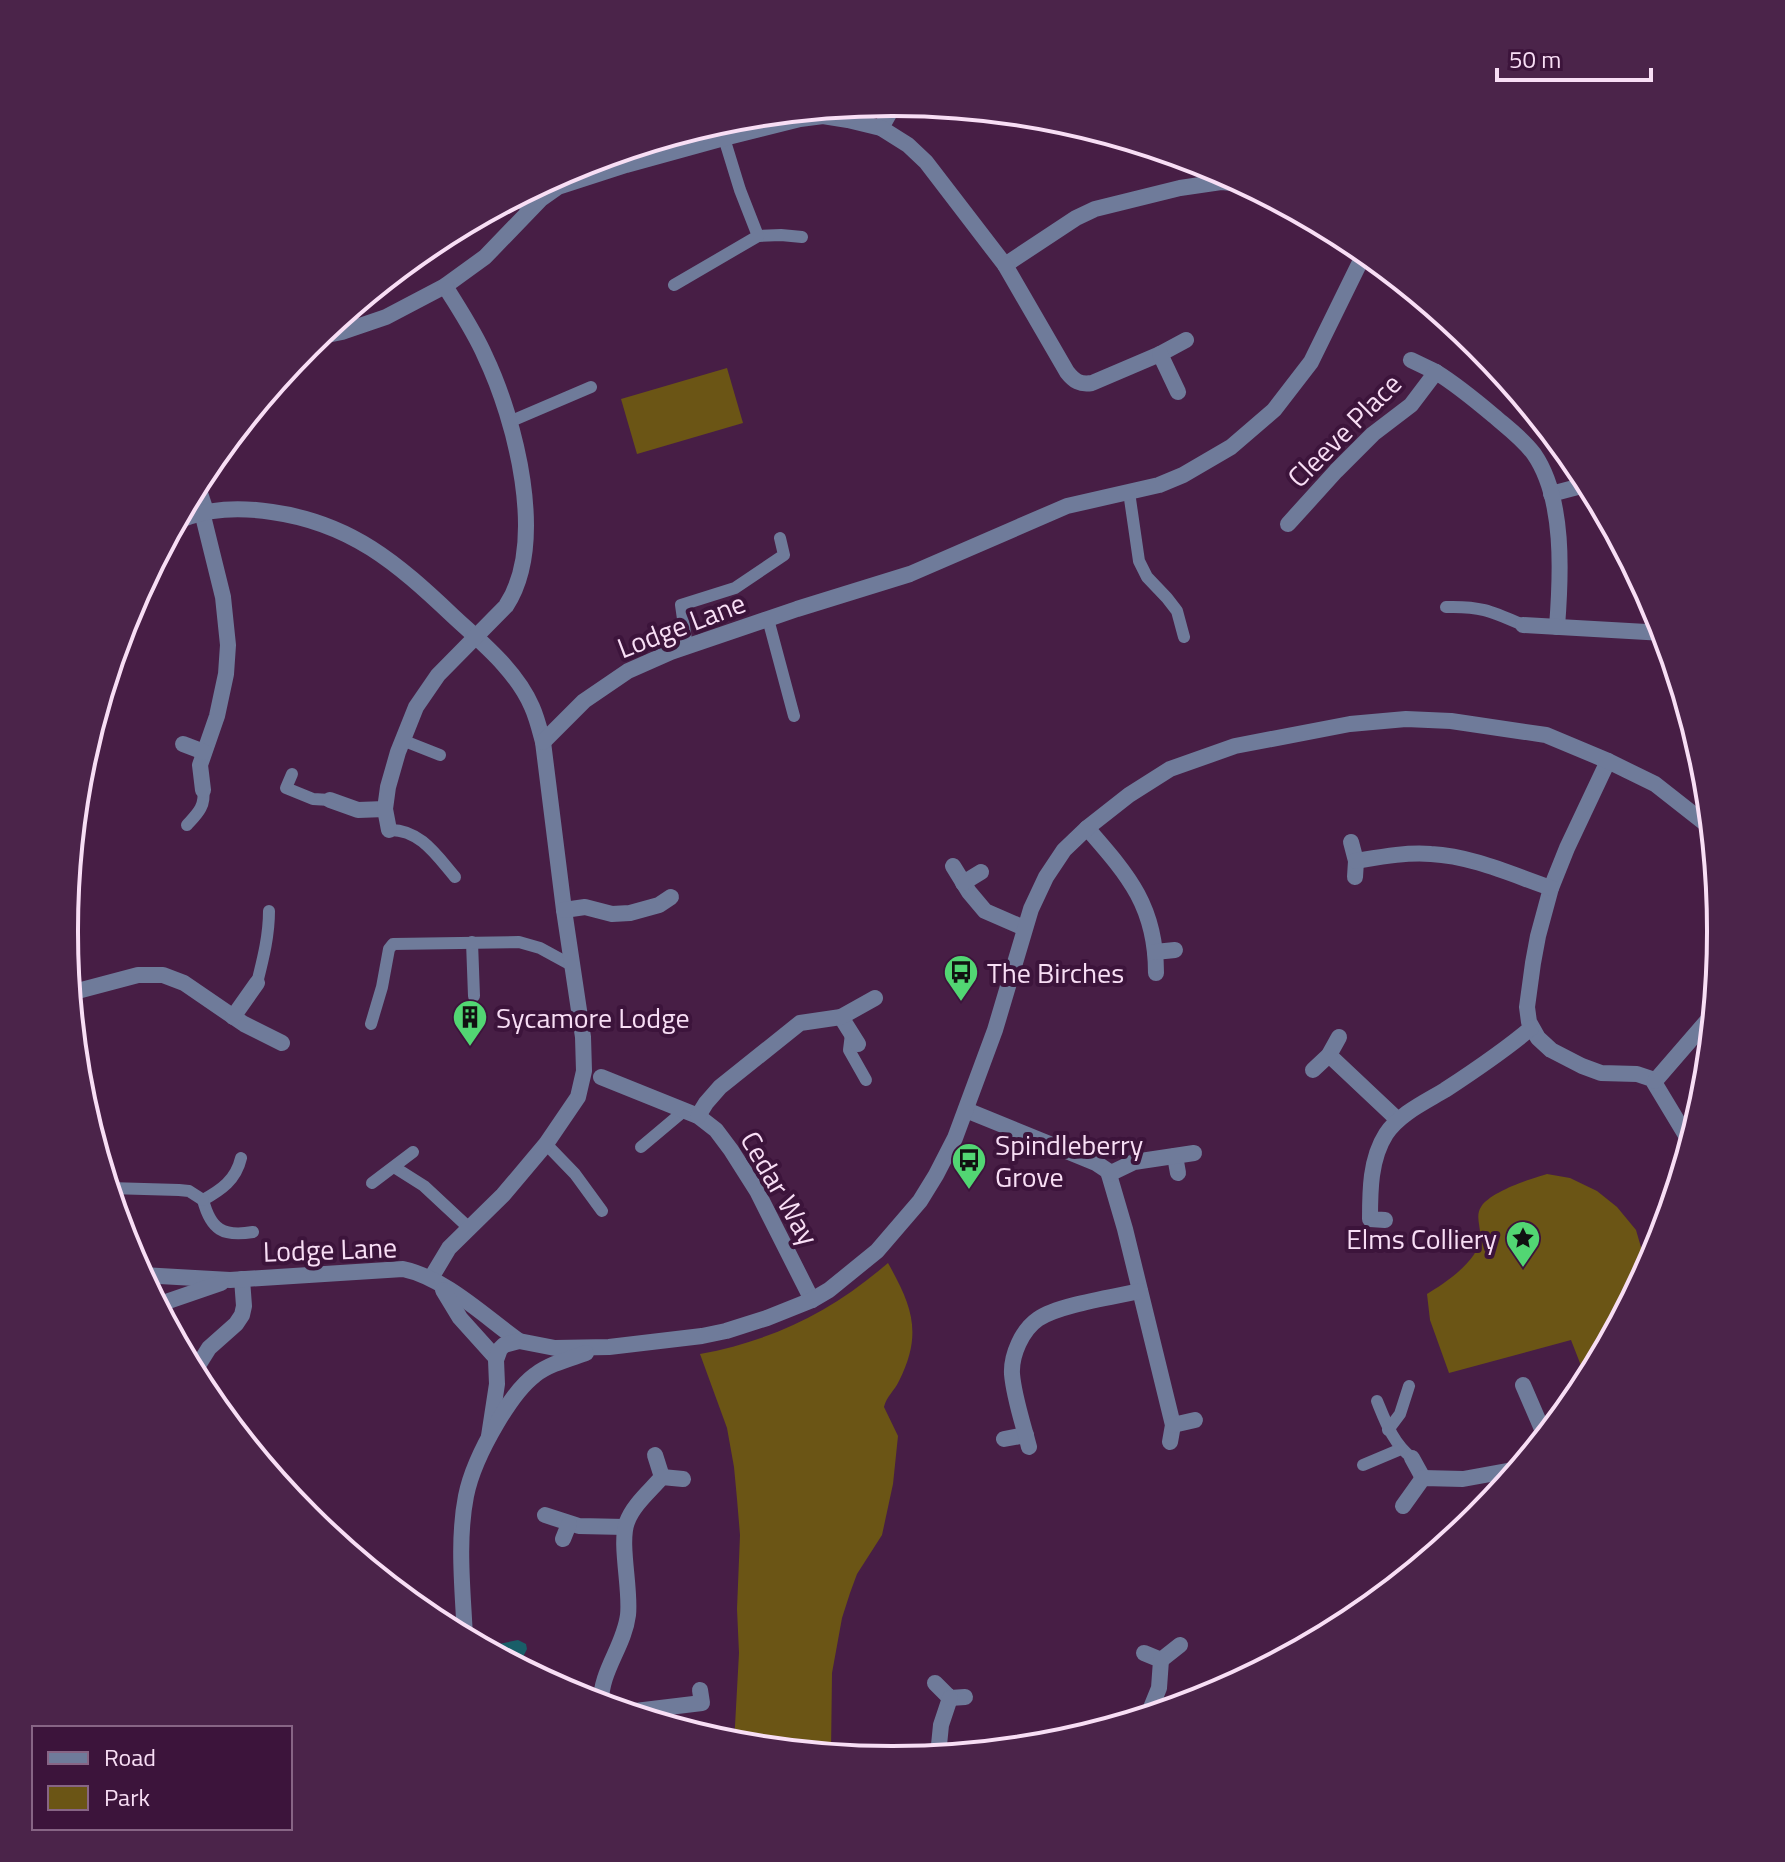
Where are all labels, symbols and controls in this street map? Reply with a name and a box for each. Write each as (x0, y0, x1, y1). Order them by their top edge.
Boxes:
scale bar (1497, 32, 1651, 82)
text: 50 m (1509, 41, 1561, 77)
street label: Cleeve Place (1277, 363, 1411, 497)
street label: Lodge Lane (611, 581, 751, 669)
place label: The Birches (987, 951, 1124, 994)
bus stop icon: The Birches (942, 953, 980, 1003)
place label: Sycamore Lodge (496, 996, 690, 1039)
building icon: Sycamore Lodge (451, 998, 489, 1048)
street label: Cedar Way (730, 1123, 830, 1253)
place label: Spindleberry Grove (995, 1123, 1143, 1198)
bus stop icon: Spindleberry Grove (950, 1141, 988, 1191)
place label: Elms Colliery (1346, 1217, 1497, 1260)
place icon: Elms Colliery (1504, 1219, 1542, 1269)
street label: Lodge Lane (262, 1225, 398, 1273)
legend (32, 1726, 292, 1830)
text: Road (104, 1739, 156, 1775)
text: Park (104, 1779, 150, 1815)

